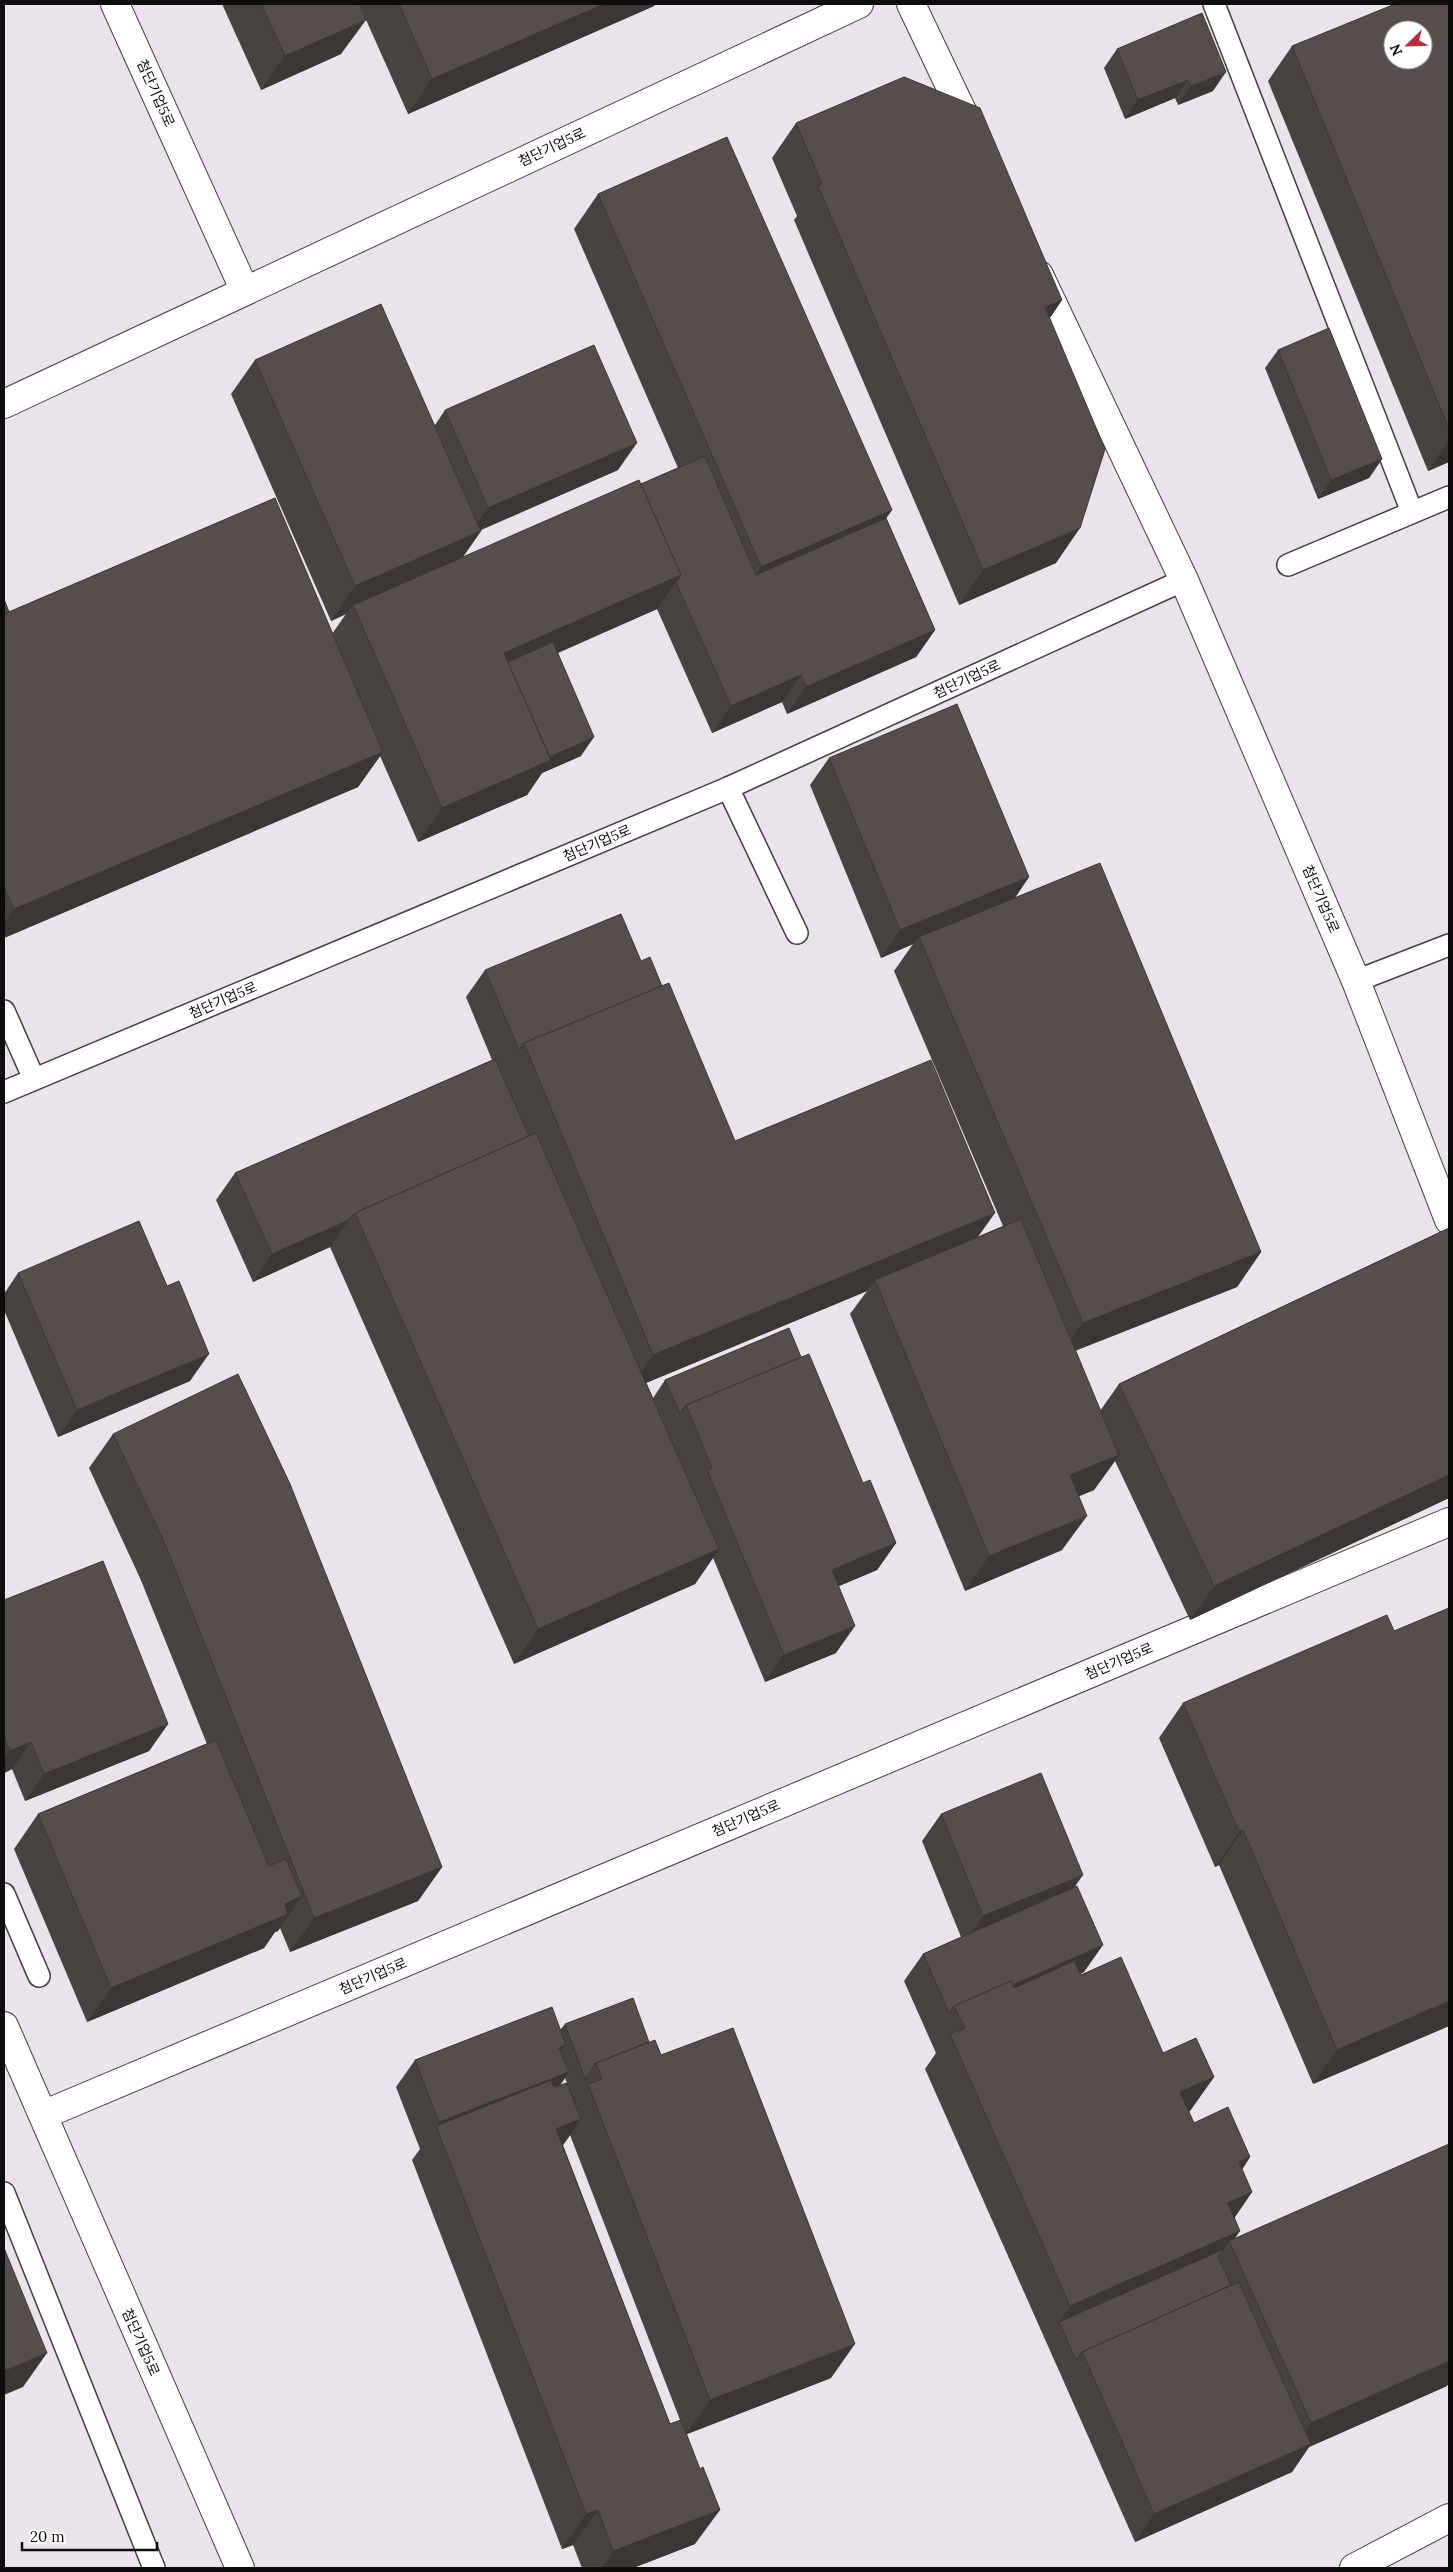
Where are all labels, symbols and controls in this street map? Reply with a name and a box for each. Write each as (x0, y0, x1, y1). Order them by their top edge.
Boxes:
north arrow (1383, 20, 1433, 70)
text: N (1386, 41, 1406, 59)
street label: 첨단기업5로 (133, 56, 179, 130)
street label: 첨단기업5로 (516, 124, 589, 170)
street label: 첨단기업5로 (931, 656, 1004, 702)
street label: 첨단기업5로 (560, 821, 634, 865)
street label: 첨단기업5로 (1299, 862, 1343, 936)
street label: 첨단기업5로 (186, 978, 260, 1022)
street label: 첨단기업5로 (1082, 1639, 1156, 1683)
street label: 첨단기업5로 (709, 1796, 783, 1840)
street label: 첨단기업5로 (336, 1954, 410, 1998)
street label: 첨단기업5로 (118, 2305, 164, 2379)
scale bar (22, 2520, 158, 2552)
text: 20 m (30, 2527, 65, 2546)

